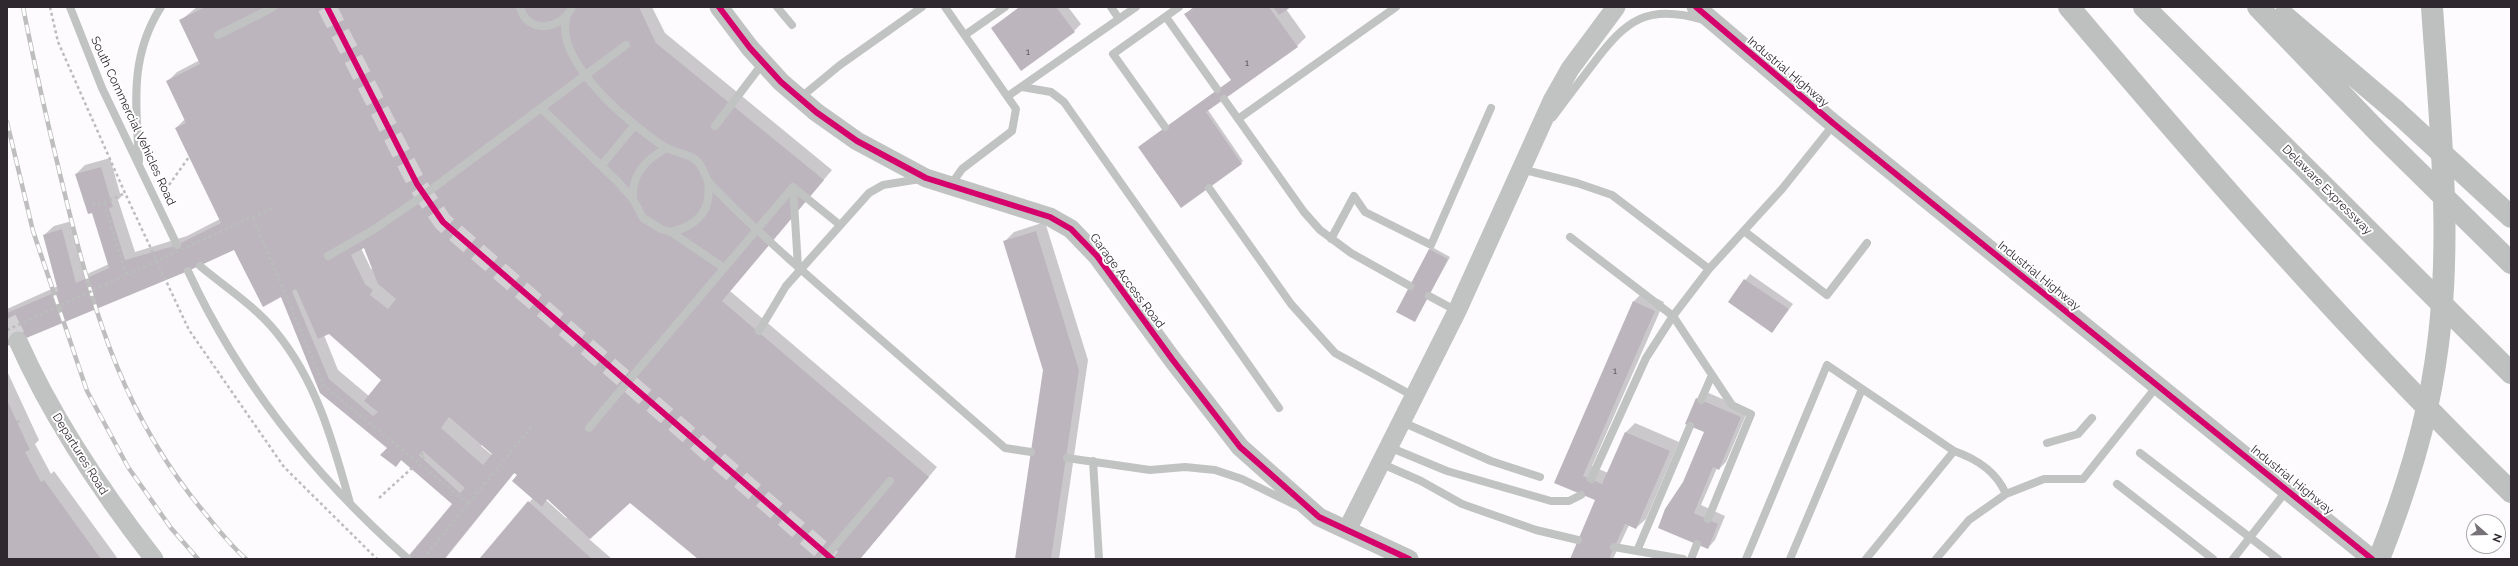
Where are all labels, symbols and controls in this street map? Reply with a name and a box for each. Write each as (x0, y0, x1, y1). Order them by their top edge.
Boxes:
street label: South Commercial Vehicles Road (87, 34, 179, 208)
street label: Industrial Highway (1744, 34, 1832, 110)
house number: 1 (1026, 46, 1030, 58)
house number: 1 (1245, 57, 1249, 69)
street label: Delaware Expressway (2279, 142, 2375, 238)
street label: Garage Access Road (1087, 231, 1167, 331)
street label: Industrial Highway (1995, 238, 2083, 314)
house number: 1 (1613, 365, 1617, 377)
street label: Departures Road (49, 410, 111, 498)
street label: Industrial Highway (2248, 442, 2336, 518)
north arrow (2466, 514, 2506, 554)
text: N (2489, 532, 2504, 544)

